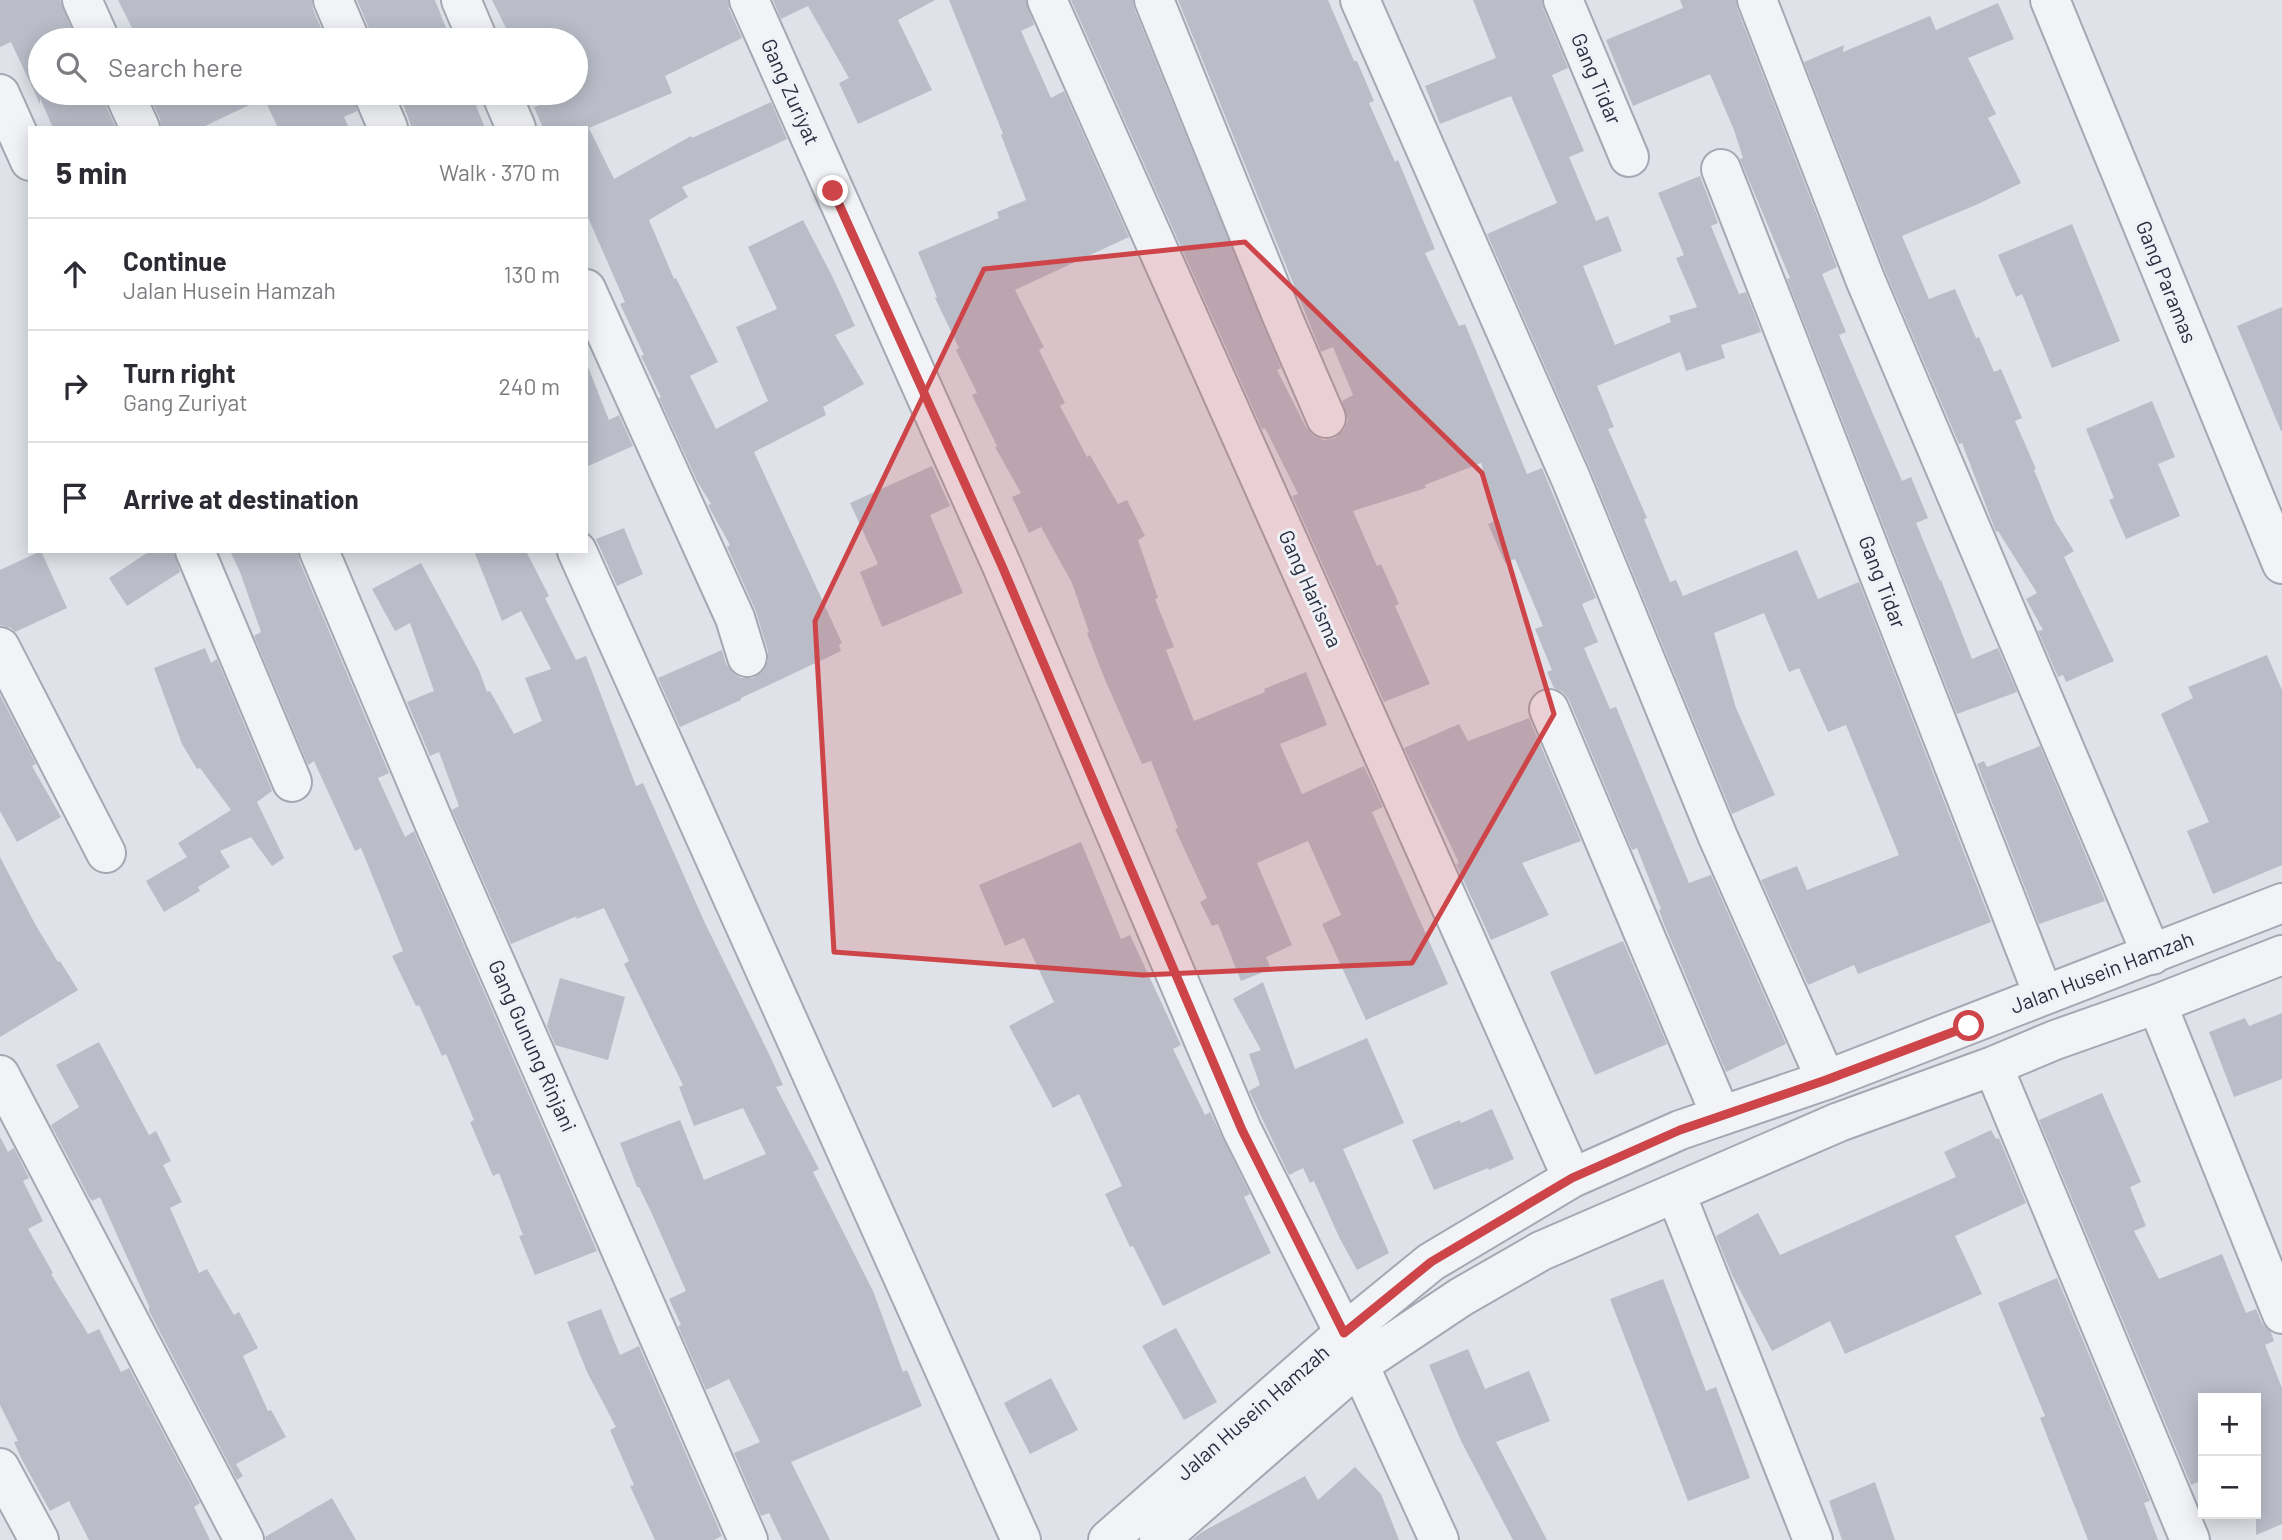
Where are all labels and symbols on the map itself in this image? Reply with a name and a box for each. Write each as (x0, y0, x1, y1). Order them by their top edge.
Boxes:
street label: Gang Tidar (1567, 29, 1628, 128)
street label: Gang Zuriyat (757, 34, 826, 148)
route end (817, 175, 848, 206)
street label: Gang Paramas (2131, 217, 2203, 346)
street label: Gang Harisma (1274, 526, 1348, 651)
street label: Gang Tidar (1854, 532, 1913, 632)
street label: Jalan Husein Hamzah (2006, 925, 2197, 1018)
street label: Gang Gunung Rinjani (484, 955, 583, 1135)
route start (1953, 1010, 1984, 1041)
street label: Jalan Husein Hamzah (1170, 1339, 1334, 1485)

